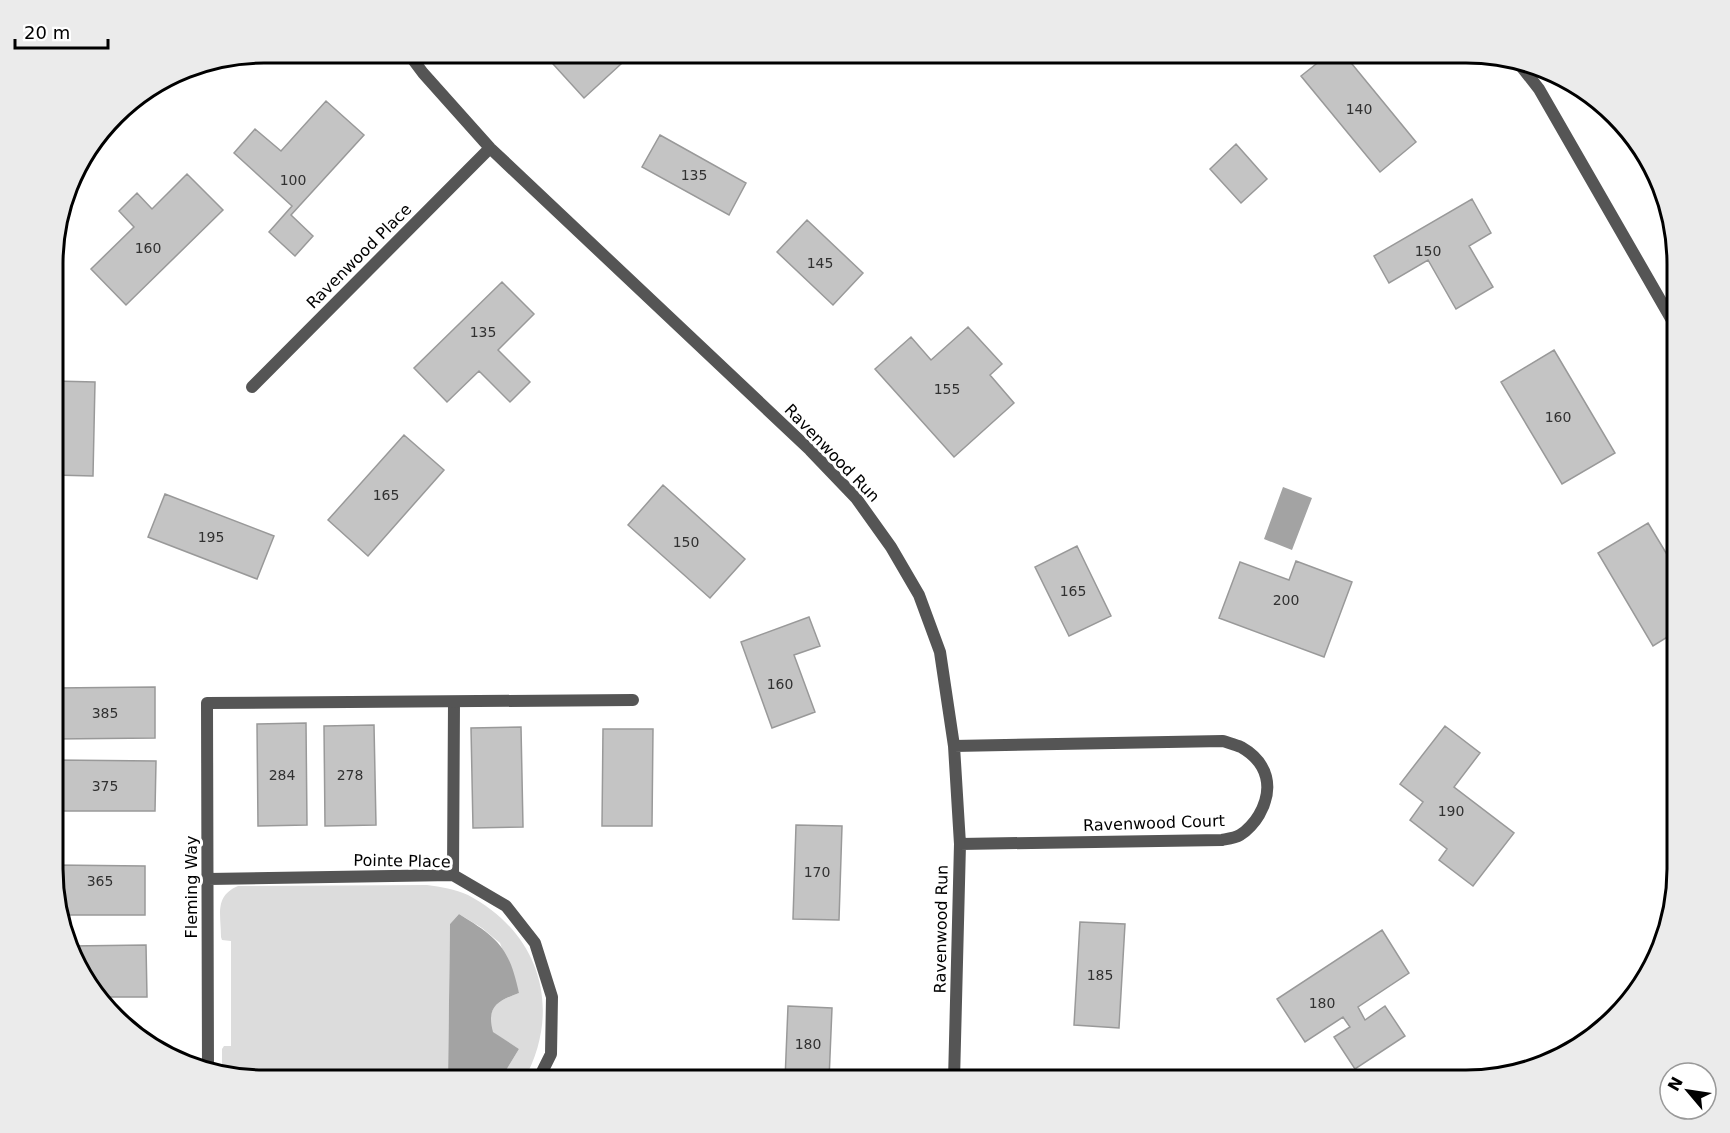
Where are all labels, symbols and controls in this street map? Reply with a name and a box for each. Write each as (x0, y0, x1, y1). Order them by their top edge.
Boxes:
scale bar (15, 12, 108, 50)
text: 20 m (24, 22, 70, 43)
house number: 140 (1346, 101, 1372, 117)
house number: 135 (681, 167, 707, 183)
house number: 100 (280, 172, 306, 188)
street label: Ravenwood Place (303, 200, 415, 312)
house number: 160 (135, 240, 161, 256)
house number: 150 (1415, 243, 1441, 259)
house number: 145 (807, 255, 833, 271)
house number: 135 (470, 324, 496, 340)
house number: 155 (934, 381, 960, 397)
street label: Ravenwood Run (780, 400, 884, 506)
house number: 160 (1545, 409, 1571, 425)
house number: 165 (373, 487, 399, 503)
house number: 195 (198, 529, 224, 545)
house number: 150 (673, 534, 699, 550)
house number: 165 (1060, 583, 1086, 599)
house number: 200 (1273, 592, 1299, 608)
house number: 160 (767, 676, 793, 692)
house number: 385 (92, 705, 118, 721)
house number: 284 (269, 767, 295, 783)
house number: 278 (337, 767, 363, 783)
house number: 375 (92, 778, 118, 794)
house number: 190 (1438, 803, 1464, 819)
street label: Ravenwood Court (1083, 811, 1225, 835)
street label: Fleming Way (182, 836, 201, 938)
street label: Pointe Place (353, 851, 451, 871)
house number: 170 (804, 864, 830, 880)
street label: Ravenwood Run (930, 865, 952, 993)
house number: 365 (87, 873, 113, 889)
house number: 185 (1087, 967, 1113, 983)
house number: 180 (1309, 995, 1335, 1011)
house number: 180 (795, 1036, 821, 1052)
north arrow (1658, 1061, 1718, 1121)
text: N (1664, 1074, 1687, 1094)

